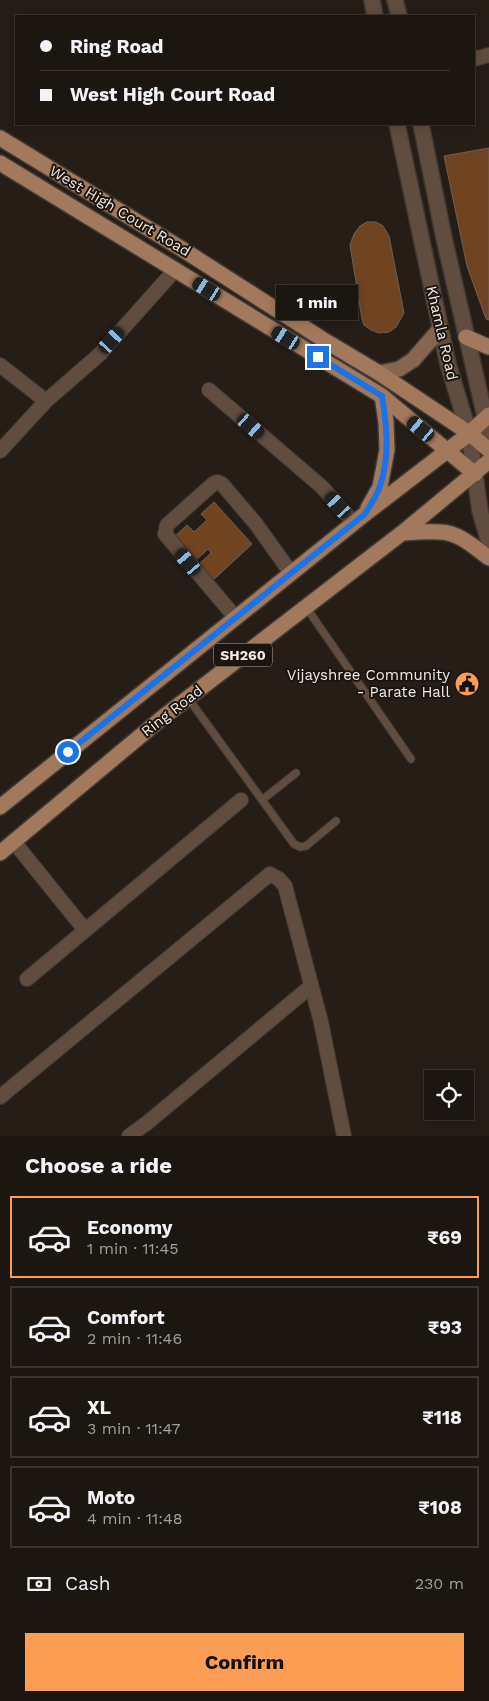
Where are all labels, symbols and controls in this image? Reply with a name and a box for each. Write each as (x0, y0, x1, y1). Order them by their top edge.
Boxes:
text: Ring Road (70, 35, 164, 58)
text: West High Court Road (70, 83, 275, 106)
street label: West High Court Road (46, 162, 194, 260)
car (190, 275, 223, 303)
callout: 1 min (277, 284, 359, 320)
street label: Khamla Road (422, 284, 462, 382)
text: 1 min (296, 293, 338, 312)
car (96, 324, 127, 356)
car (269, 324, 302, 352)
route end (307, 346, 329, 368)
car (234, 410, 267, 442)
car (404, 414, 437, 444)
car (322, 489, 353, 521)
car (172, 546, 203, 578)
road number: SH260 (214, 644, 272, 666)
place label: Vijayshree Community - Parate Hall (287, 666, 450, 701)
public building icon: Vijayshree Community - Parate Hall (454, 671, 480, 697)
street label: Ring Road (138, 681, 206, 741)
route start (57, 741, 79, 763)
map controls (424, 1070, 474, 1120)
button: locate (424, 1070, 474, 1120)
text: Choose a ride (25, 1153, 172, 1178)
icon: car (27, 1215, 72, 1260)
text: Economy (87, 1216, 172, 1239)
text: ₹69 (427, 1226, 462, 1249)
text: 1 min · 11:45 (87, 1239, 179, 1258)
icon: car (27, 1305, 72, 1350)
text: Comfort (87, 1306, 165, 1329)
text: ₹93 (428, 1316, 462, 1339)
text: 2 min · 11:46 (87, 1329, 182, 1348)
icon: car (27, 1395, 72, 1440)
text: XL (87, 1396, 111, 1419)
text: ₹118 (422, 1406, 462, 1429)
text: 3 min · 11:47 (87, 1419, 181, 1438)
icon: car (27, 1485, 72, 1530)
text: Moto (87, 1486, 135, 1509)
text: ₹108 (418, 1496, 462, 1519)
text: 4 min · 11:48 (87, 1509, 183, 1528)
icon: cash (25, 1570, 53, 1598)
text: Cash (65, 1572, 111, 1595)
text: 230 m (415, 1574, 464, 1593)
button: Confirm (25, 1633, 464, 1691)

